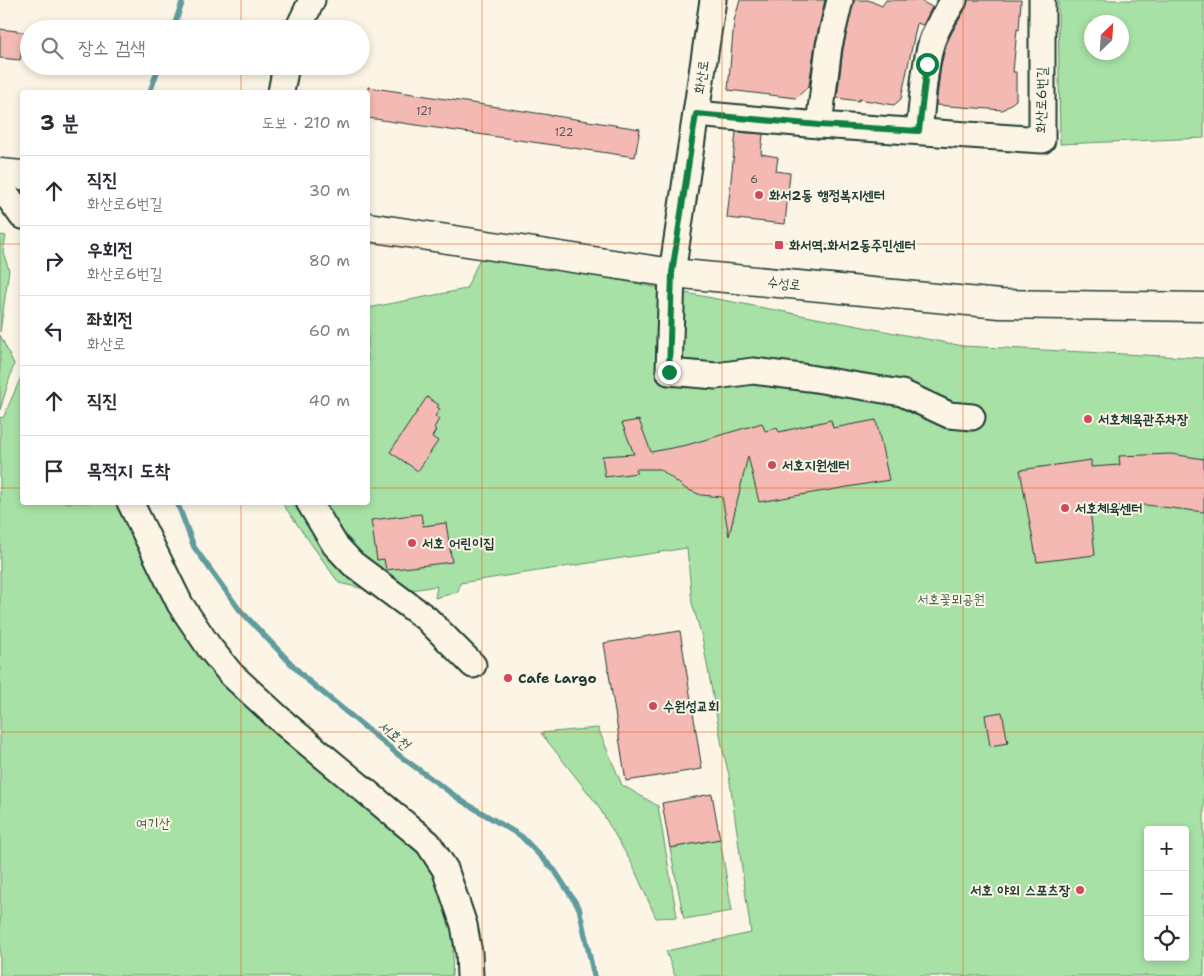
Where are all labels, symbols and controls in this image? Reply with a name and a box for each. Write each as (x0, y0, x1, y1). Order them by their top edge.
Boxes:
north arrow (1084, 15, 1129, 60)
search box (20, 20, 370, 75)
icon: search (38, 34, 66, 62)
text: 장소 검색 (78, 35, 146, 60)
route start (916, 53, 939, 76)
street label: 화산로 (690, 59, 712, 95)
street label: 화산로6번길 (1031, 66, 1051, 133)
house number: 121 (416, 104, 432, 119)
text: 3 분 (40, 109, 79, 137)
text: 도보 · 210 m (262, 112, 350, 133)
house number: 122 (555, 125, 573, 140)
text: 직진 (87, 167, 118, 192)
house number: 6 (750, 172, 758, 187)
icon: ahead (40, 177, 68, 205)
text: 30 m (309, 180, 350, 201)
place label: 화서2동 행정복지센터 (769, 186, 885, 204)
marker: 화서2동 행정복지센터 (753, 189, 765, 201)
text: 화산로6번길 (87, 193, 163, 214)
place label: 화서역.화서2동주민센터 (789, 236, 916, 254)
text: 우회전 (87, 237, 133, 262)
marker: 화서역.화서2동주민센터 (773, 239, 785, 251)
icon: right (40, 247, 68, 275)
text: 80 m (309, 250, 350, 271)
text: 화산로6번길 (87, 263, 163, 284)
street label: 수성로 (766, 272, 802, 294)
text: 좌회전 (87, 307, 133, 332)
icon: left (40, 317, 68, 345)
text: 60 m (309, 320, 350, 341)
text: 화산로 (87, 333, 126, 354)
route end (658, 361, 681, 384)
icon: ahead (40, 387, 68, 415)
text: 직진 (87, 388, 118, 413)
text: 40 m (308, 390, 350, 411)
place label: 서호체육관주차장 (1098, 410, 1189, 428)
marker: 서호체육관주차장 (1082, 413, 1094, 425)
place label: 서호지원센터 (782, 456, 850, 474)
icon: arrive (40, 457, 68, 485)
text: 목적지 도착 (87, 458, 170, 483)
marker: 서호지원센터 (766, 459, 778, 471)
place label: 서호체육센터 (1075, 499, 1143, 517)
marker: 서호체육센터 (1059, 502, 1071, 514)
place label: 서호 어린이집 (422, 534, 494, 552)
marker: 서호 어린이집 (406, 537, 418, 549)
park label: 서호꽃뫼공원 (917, 590, 985, 608)
place label: Cafe Largo (518, 669, 597, 687)
marker: Cafe Largo (502, 672, 514, 684)
place label: 수원성교회 (663, 697, 719, 715)
marker: 수원성교회 (647, 700, 659, 712)
water label: 서호천 (374, 716, 416, 755)
park label: 여기산 (136, 814, 171, 832)
map controls (1144, 826, 1189, 961)
button: + (1144, 826, 1189, 871)
button: − (1144, 871, 1189, 916)
place label: 서호 야외 스포츠장 (970, 881, 1071, 899)
marker: 서호 야외 스포츠장 (1074, 884, 1086, 896)
button: locate (1144, 916, 1189, 961)

